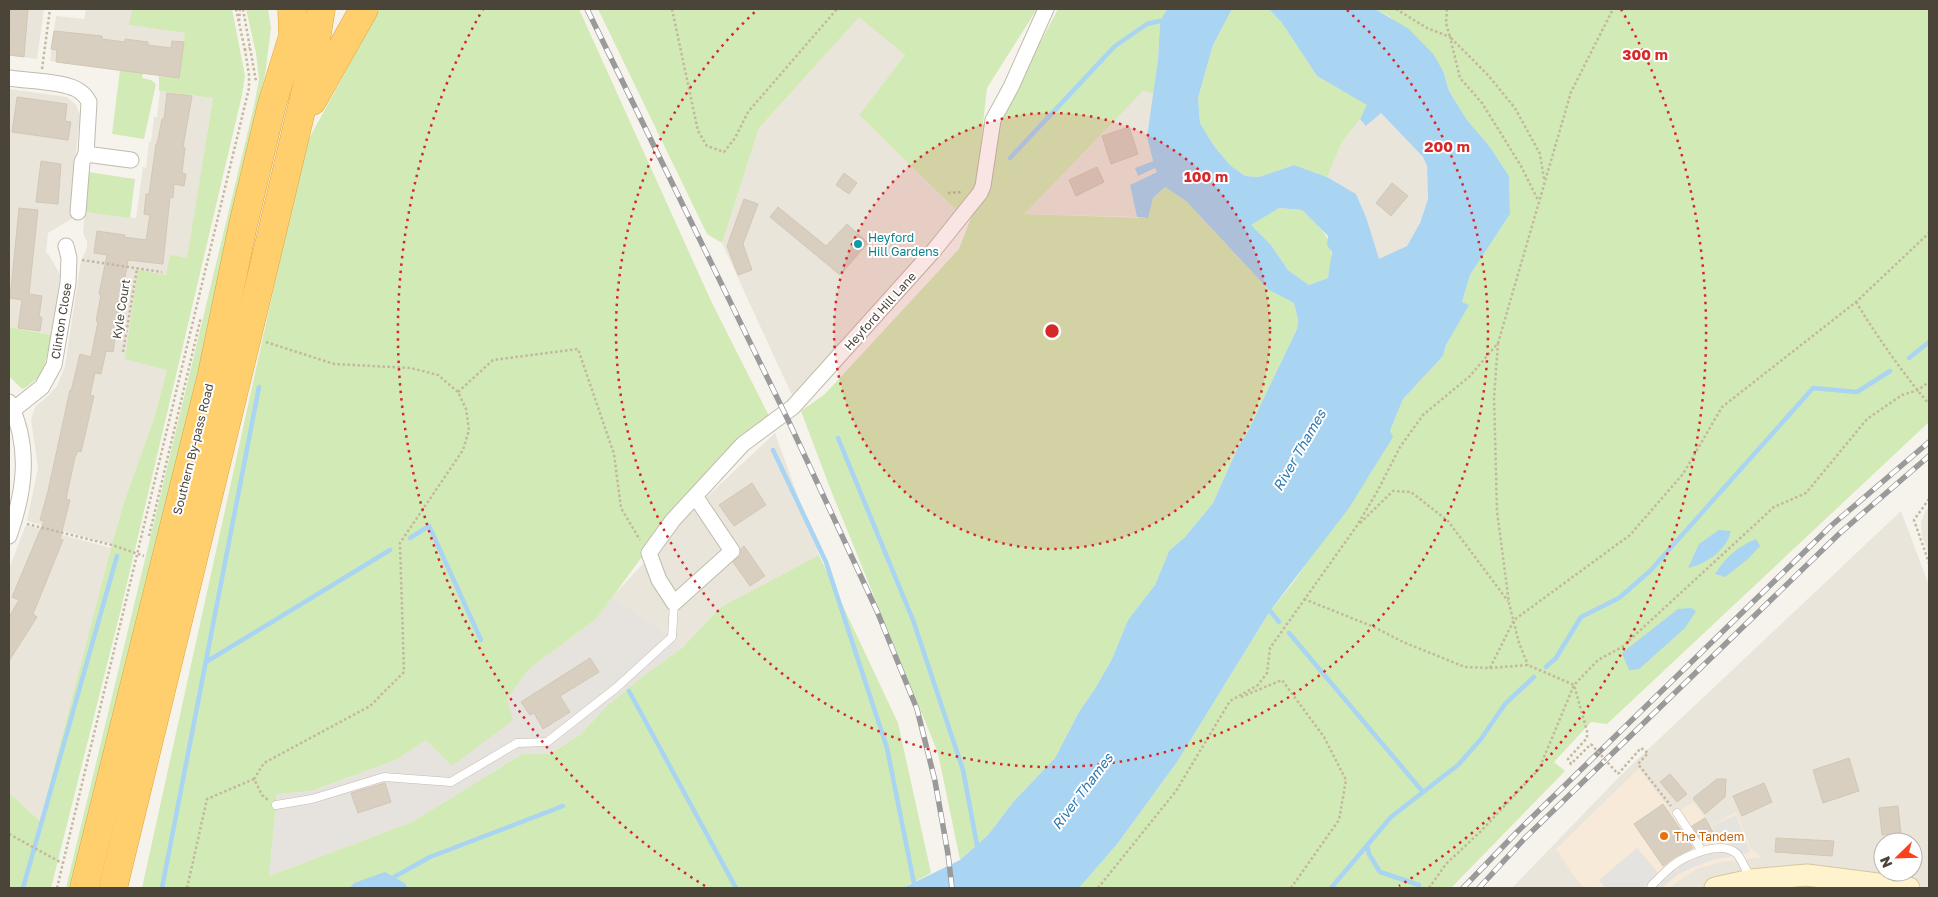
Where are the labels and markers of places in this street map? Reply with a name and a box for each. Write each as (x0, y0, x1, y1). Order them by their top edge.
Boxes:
place label: Heyford Hill Gardens (868, 230, 939, 259)
marker: Heyford Hill Gardens (852, 238, 864, 250)
centre of rings (1043, 322, 1061, 340)
place label: The Tandem (1674, 829, 1744, 844)
marker: The Tandem (1658, 830, 1670, 842)

